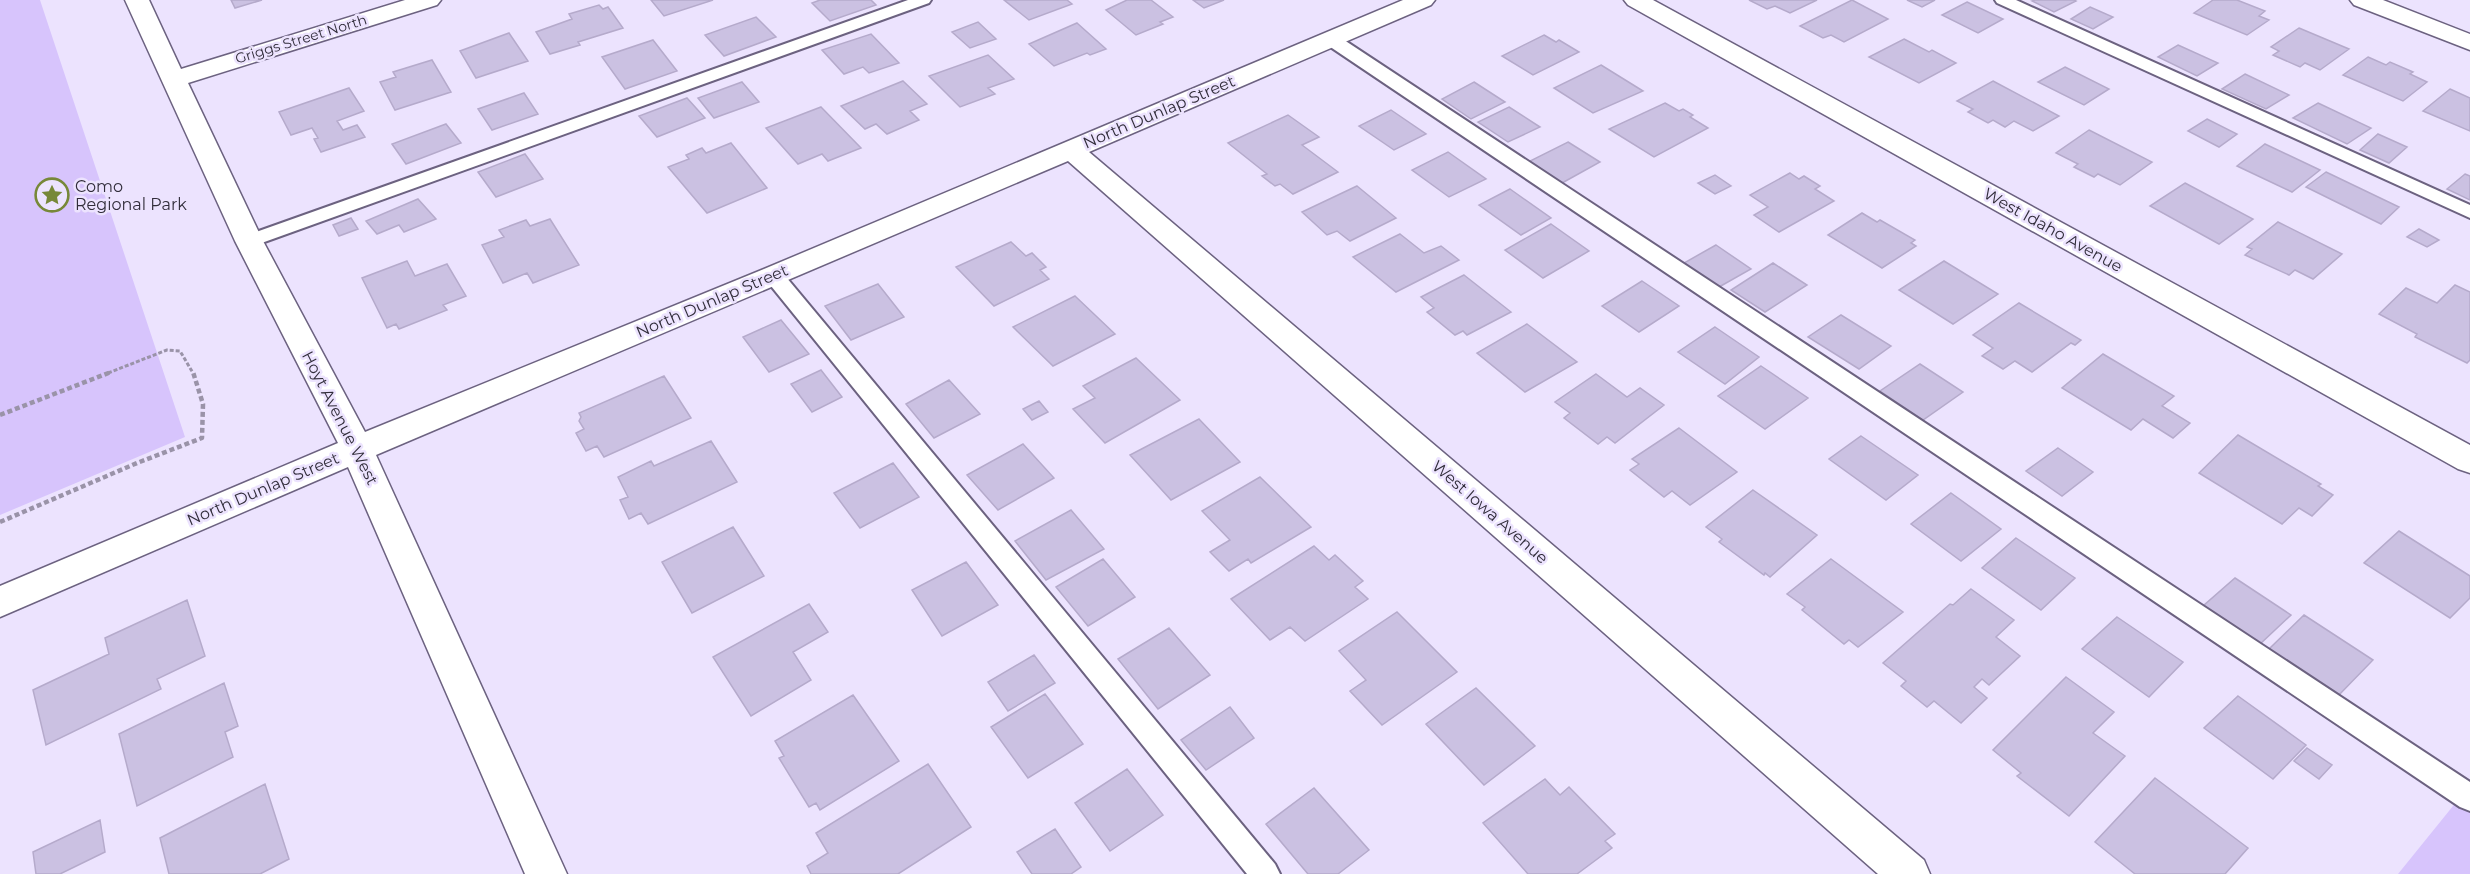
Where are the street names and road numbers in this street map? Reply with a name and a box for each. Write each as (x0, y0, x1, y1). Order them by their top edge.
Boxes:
street label: Griggs Street North (233, 10, 369, 68)
street label: North Dunlap Street (1080, 71, 1238, 153)
street label: West Idaho Avenue (1980, 184, 2126, 276)
street label: North Dunlap Street (633, 260, 791, 342)
street label: Hoyt Avenue West (298, 348, 382, 489)
street label: North Dunlap Street (184, 448, 342, 530)
street label: West Iowa Avenue (1428, 456, 1552, 568)

